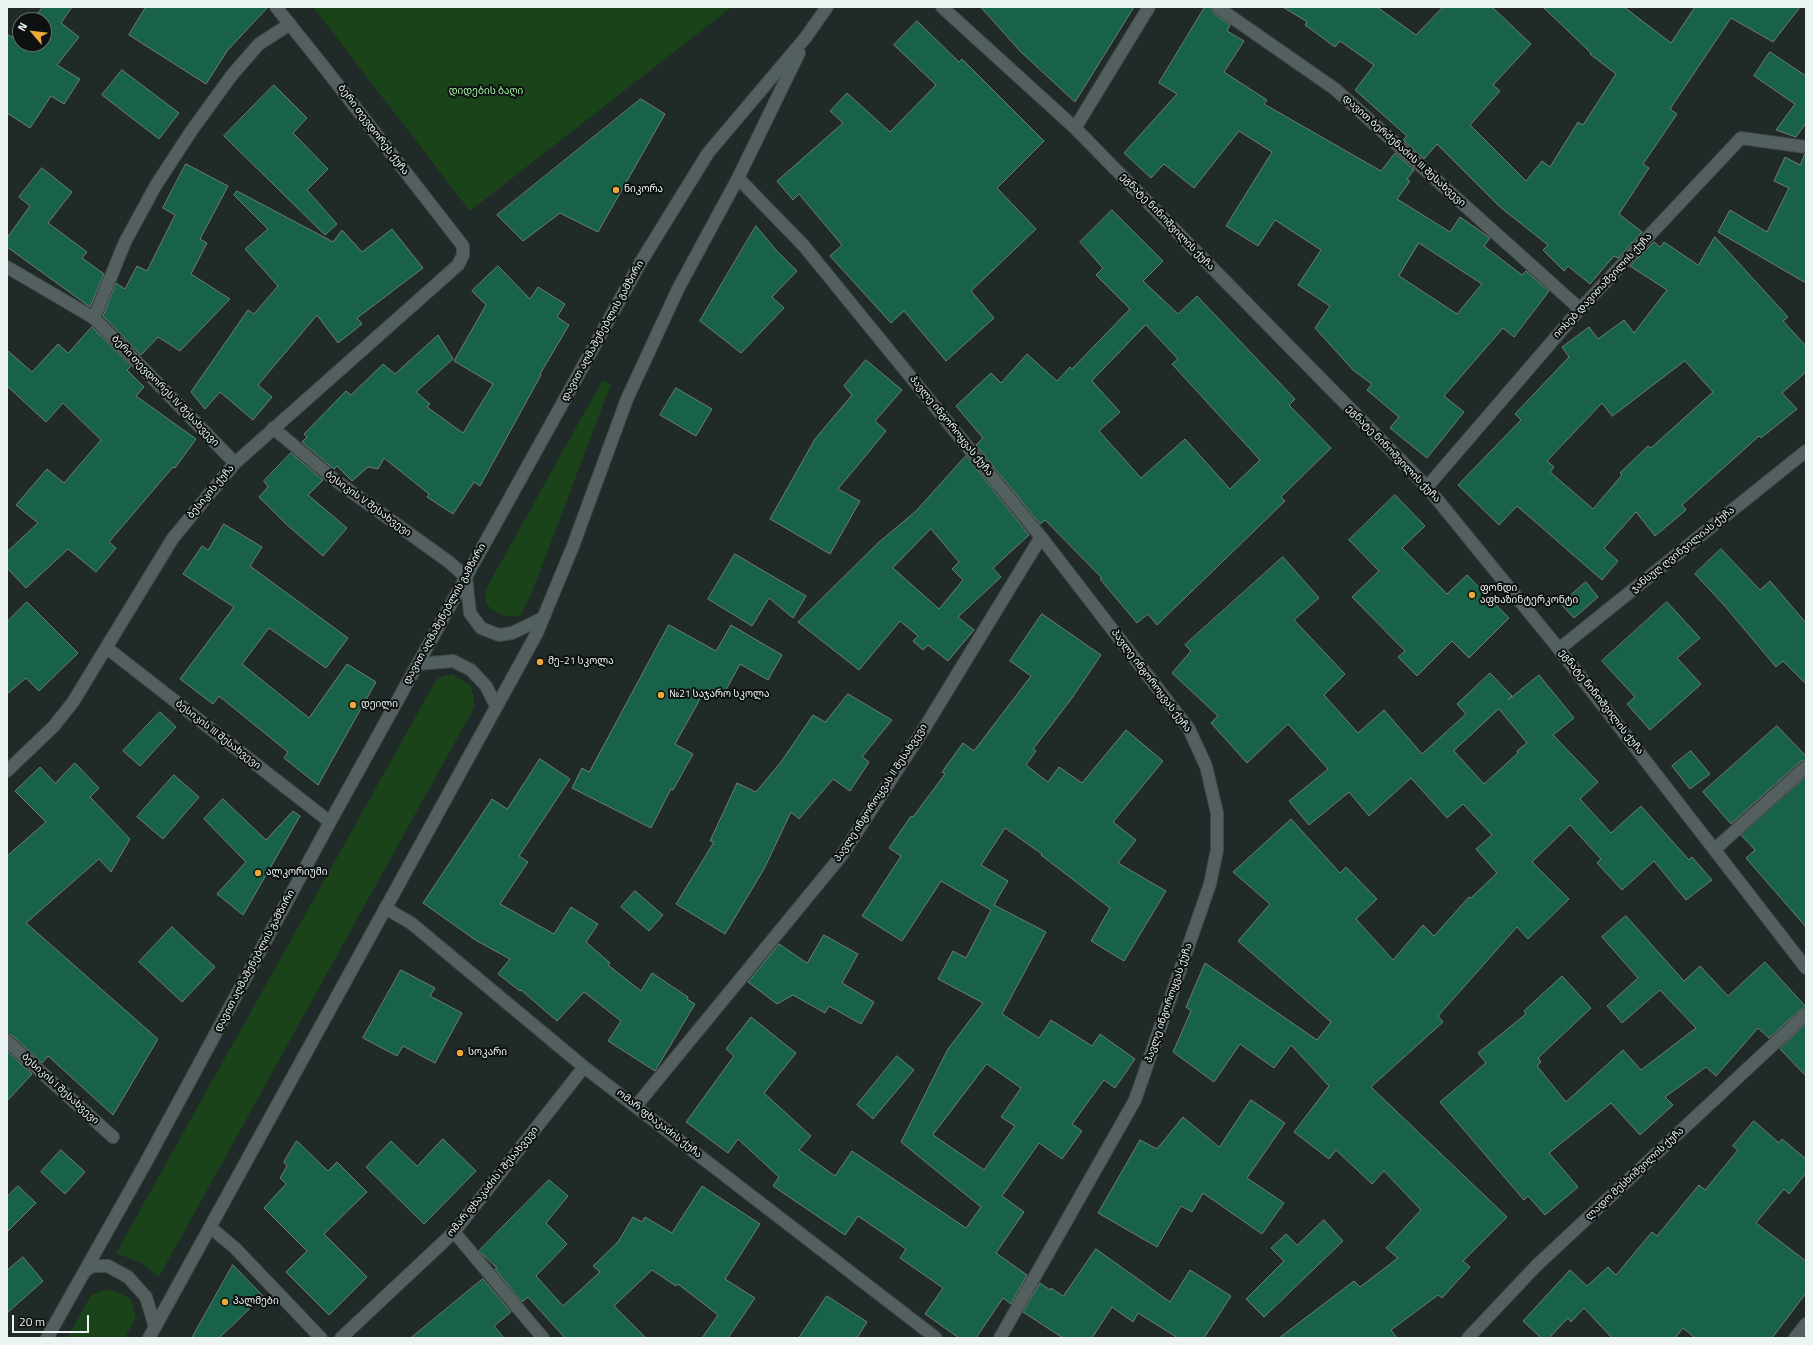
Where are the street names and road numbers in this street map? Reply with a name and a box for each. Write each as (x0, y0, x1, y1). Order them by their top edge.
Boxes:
street label: ბერი თევდორეს ქუჩა (335, 82, 411, 178)
street label: დავით ბერძენაძის III შესახვევი (1340, 93, 1468, 209)
street label: ეგნატე ნინოშვილის ქუჩა (1117, 171, 1217, 273)
street label: იოსებ დავითაშვილის ქუჩა (1551, 231, 1655, 341)
street label: დავით აღმაშენებლის გამზირი (559, 259, 647, 403)
street label: ბერი თევდორეს IV შესახვევი (109, 333, 221, 449)
street label: პავლე ინგოროყვას ქუჩა (907, 373, 995, 479)
street label: ეგნატე ნინოშვილის ქუჩა (1343, 403, 1443, 505)
street label: ბესიკის ქუჩა (185, 463, 237, 521)
street label: ბესიკის V შესახვევი (323, 469, 413, 539)
street label: ჯანსუღ ღვინჯილიას ქუჩა (1629, 504, 1737, 596)
street label: დავით აღმაშენებლის გამზირი (401, 542, 489, 686)
street label: პავლე ინგოროყვას ქუჩა (1108, 627, 1194, 735)
street label: ეგნატე ნინოშვილის ქუჩა (1556, 647, 1646, 757)
street label: ბესიკის III შესახვევი (173, 698, 263, 772)
street label: პავლე ინგოროყვას II შესახვევი (832, 722, 930, 864)
street label: დავით აღმაშენებლის გამზირი (212, 888, 298, 1034)
street label: პავლე ინგოროყვას ქუჩა (1143, 942, 1195, 1064)
street label: ბესიკის I შესახვევი (19, 1051, 101, 1127)
street label: ომარ ფხაკაძის ქუჩა (614, 1087, 704, 1161)
street label: ომარ ფხაკაძის I შესახვევი (445, 1125, 541, 1239)
street label: ლადო მესხიშვილის ქუჩა (1583, 1125, 1687, 1223)

